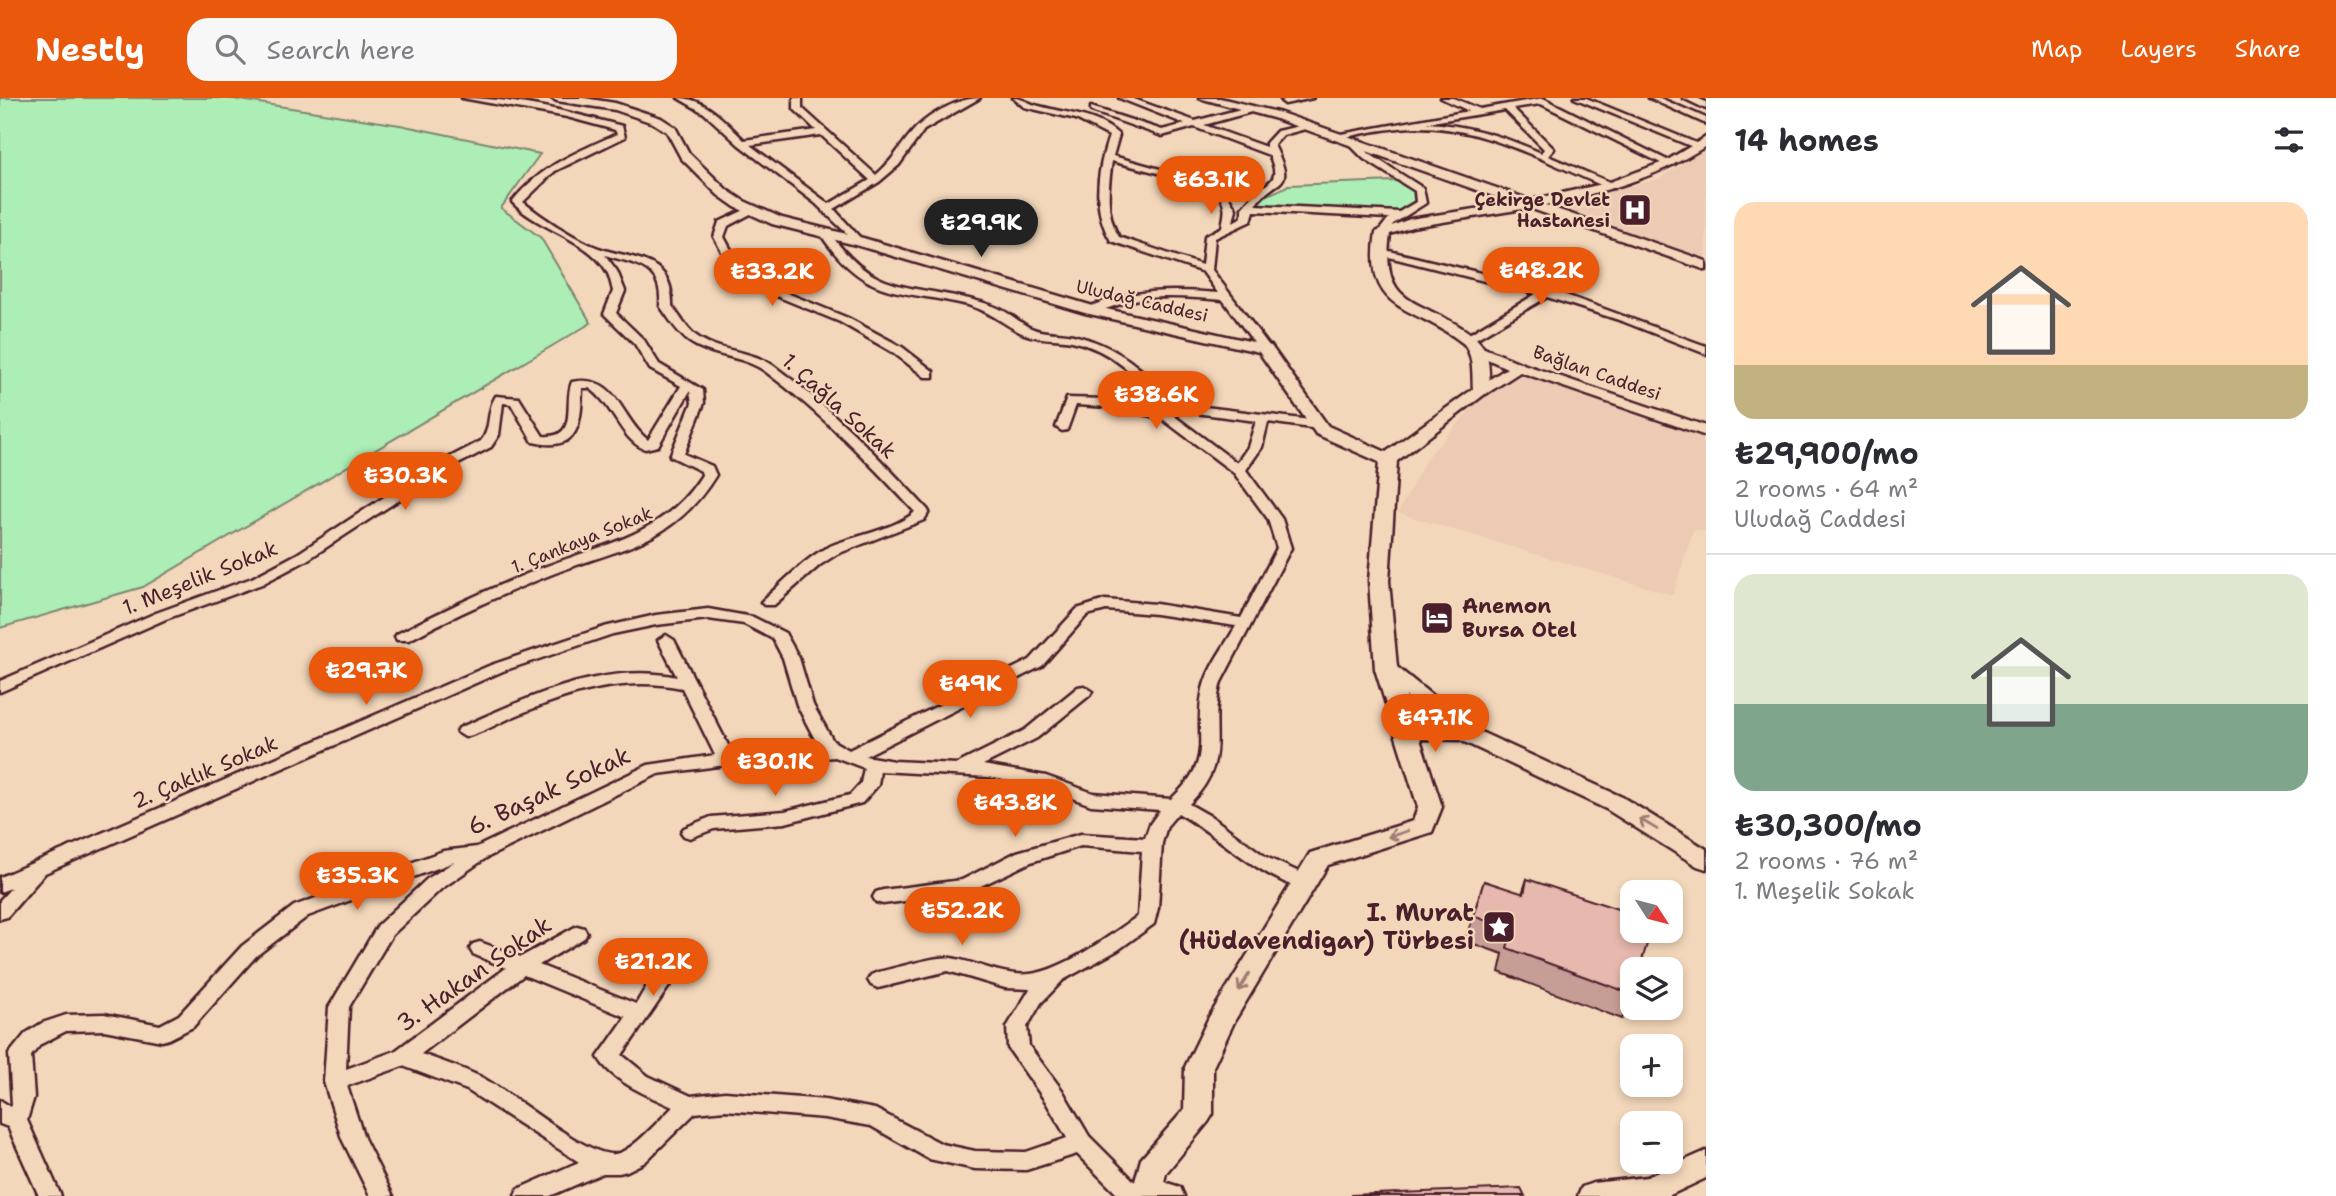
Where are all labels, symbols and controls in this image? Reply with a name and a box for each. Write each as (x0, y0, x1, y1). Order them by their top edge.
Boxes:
search box (187, 18, 677, 81)
text: Nestly (35, 27, 145, 72)
icon: search (211, 30, 249, 68)
text: Search here (267, 32, 415, 67)
text: Map (2031, 33, 2082, 65)
text: Layers (2120, 33, 2197, 65)
text: Share (2235, 33, 2301, 65)
text: 14 homes (1734, 120, 1879, 161)
icon: filters (2270, 121, 2308, 159)
pin: ₺63.1K (1154, 156, 1268, 216)
text: ₺63.1K (1172, 164, 1250, 194)
place label: Çekirge Devlet Hastanesi (1474, 188, 1610, 233)
hospital icon: Çekirge Devlet Hastanesi (1616, 191, 1654, 229)
pin: ₺29.9K (924, 200, 1038, 259)
text: ₺29.9K (940, 207, 1022, 237)
icon: home (1958, 247, 2084, 373)
pin: ₺33.2K (715, 248, 829, 308)
pin: ₺48.2K (1484, 248, 1598, 307)
text: ₺48.2K (1498, 255, 1584, 285)
text: ₺33.2K (730, 256, 814, 286)
street label: Uludağ Caddesi (1074, 274, 1210, 328)
street label: Bağlan Caddesi (1530, 340, 1664, 406)
street label: 1. Çağla Sokak (776, 347, 902, 465)
pin: ₺38.6K (1099, 372, 1213, 431)
text: ₺38.6K (1114, 379, 1198, 409)
text: ₺29,900/mo (1734, 433, 1919, 474)
pin: ₺30.3K (348, 452, 462, 512)
text: ₺30.3K (363, 460, 447, 490)
text: 2 rooms · 64 m² (1734, 474, 1918, 504)
street label: 1. Çankaya Sokak (508, 501, 656, 579)
text: Uludağ Caddesi (1734, 504, 1906, 534)
street label: 1. Meşelik Sokak (118, 534, 282, 622)
place label: Anemon Bursa Otel (1462, 592, 1577, 644)
hotel icon: Anemon Bursa Otel (1418, 599, 1456, 637)
icon: home (1958, 619, 2084, 745)
pin: ₺29.7K (309, 648, 423, 707)
text: ₺29.7K (325, 655, 407, 685)
pin: ₺49K (929, 660, 1011, 720)
text: ₺49K (939, 668, 1001, 698)
pin: ₺47.1K (1378, 694, 1492, 754)
text: ₺47.1K (1397, 702, 1473, 732)
street label: 2. Çaklık Sokak (128, 729, 282, 815)
pin: ₺30.1K (718, 738, 832, 798)
street label: 6. Başak Sokak (462, 739, 636, 843)
text: ₺30.1K (737, 746, 813, 776)
pin: ₺43.8K (958, 780, 1072, 839)
text: ₺43.8K (973, 787, 1057, 817)
text: ₺30,300/mo (1734, 805, 1922, 846)
one-way arrow (1639, 817, 1659, 831)
one-way arrow (1387, 828, 1409, 841)
text: 2 rooms · 76 m² (1734, 846, 1918, 876)
pin: ₺35.3K (300, 852, 414, 912)
text: ₺35.3K (315, 860, 399, 890)
text: 1. Meşelik Sokak (1734, 876, 1915, 906)
north arrow (1620, 880, 1684, 943)
map controls (1620, 880, 1683, 1174)
pin: ₺52.2K (905, 888, 1019, 947)
text: ₺52.2K (920, 895, 1004, 925)
place label: I. Murat (Hüdavendigar) Türbesi (1179, 897, 1474, 957)
place icon: I. Murat (Hüdavendigar) Türbesi (1480, 908, 1518, 946)
street label: 3. Hakan Sokak (390, 909, 558, 1039)
pin: ₺21.2K (596, 939, 710, 998)
text: ₺21.2K (614, 946, 692, 976)
button: layers (1620, 957, 1683, 1020)
one-way arrow (1236, 972, 1250, 992)
button: + (1620, 1034, 1683, 1097)
button: − (1620, 1111, 1683, 1174)

